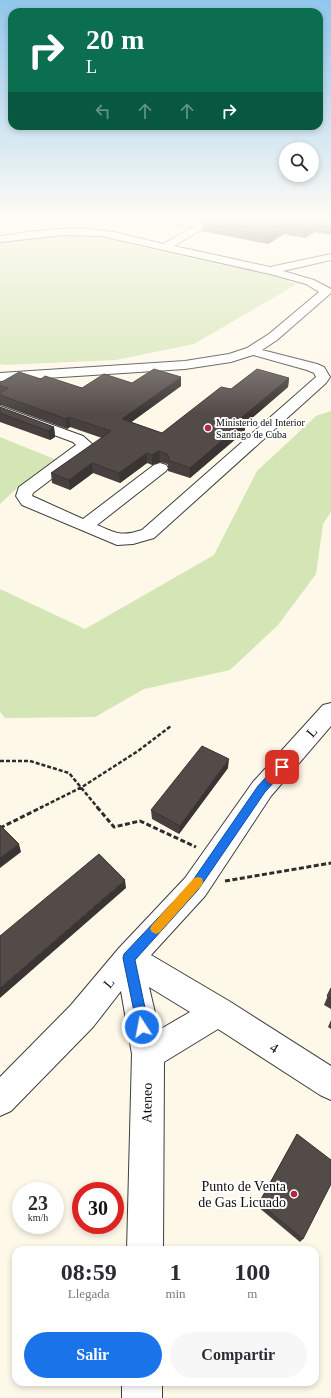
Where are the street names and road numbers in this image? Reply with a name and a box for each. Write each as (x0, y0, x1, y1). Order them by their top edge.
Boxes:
street label: L (304, 724, 320, 740)
street label: L (100, 975, 118, 991)
street label: 4 (267, 1040, 281, 1056)
street label: Ateneo (139, 1083, 155, 1123)

